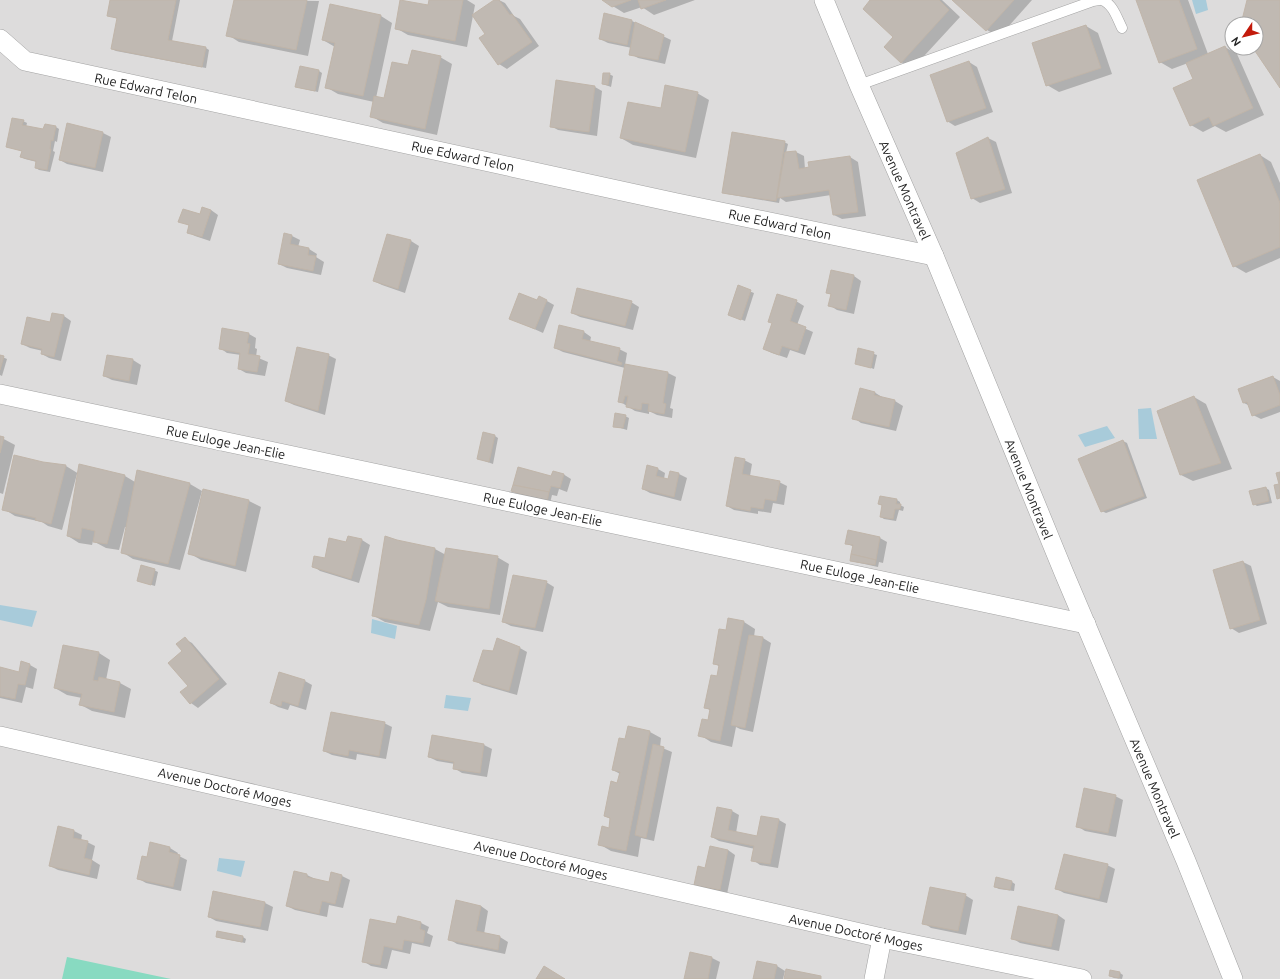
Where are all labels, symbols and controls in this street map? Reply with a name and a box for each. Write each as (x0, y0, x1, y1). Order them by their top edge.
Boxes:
north arrow (1224, 16, 1264, 56)
text: N (1229, 35, 1243, 49)
street label: Rue Edward Telon (93, 70, 199, 106)
street label: Rue Edward Telon (410, 138, 516, 174)
street label: Avenue Montravel (877, 138, 933, 242)
street label: Rue Edward Telon (727, 206, 833, 242)
street label: Rue Euloge Jean-Elie (165, 423, 287, 461)
street label: Avenue Montravel (1003, 437, 1056, 542)
street label: Rue Euloge Jean-Elie (482, 490, 604, 528)
street label: Rue Euloge Jean-Elie (799, 557, 921, 595)
street label: Avenue Montravel (1128, 736, 1183, 840)
street label: Avenue Doctoré Moges (157, 765, 293, 809)
street label: Avenue Doctoré Moges (473, 838, 609, 882)
street label: Avenue Doctoré Moges (788, 911, 925, 953)

